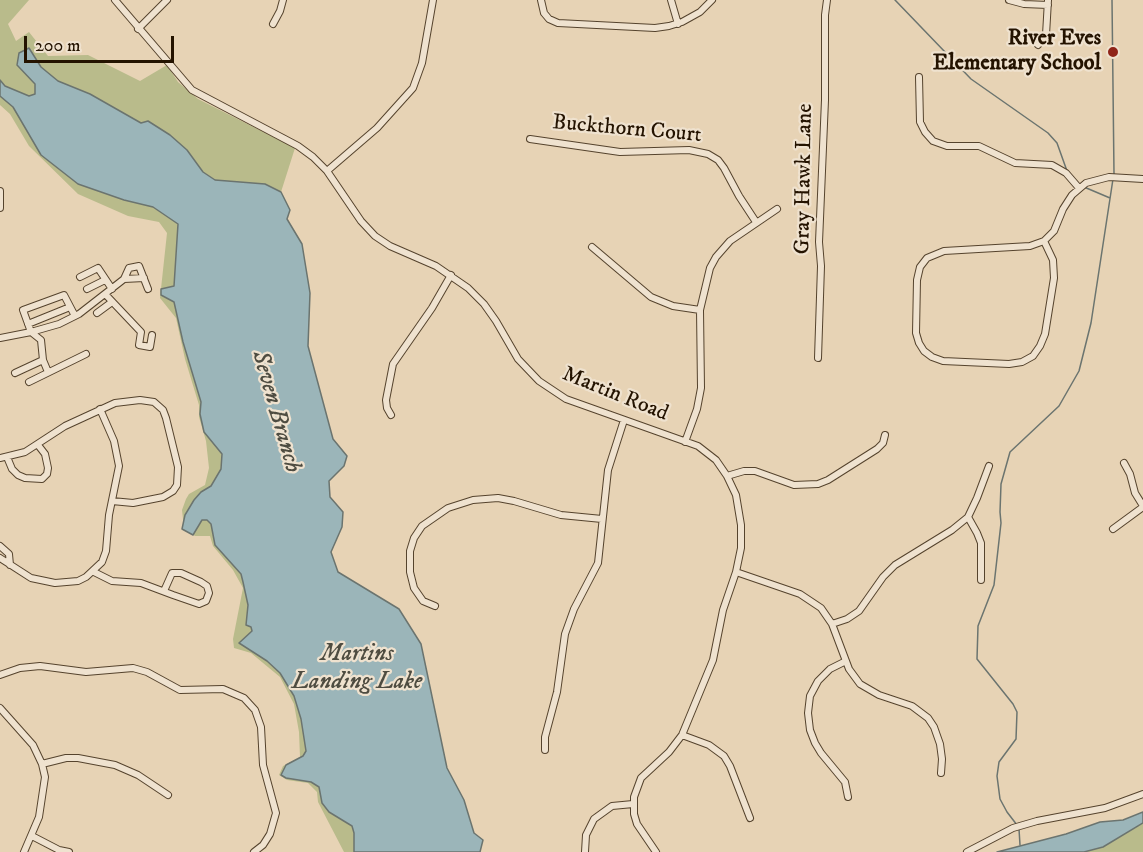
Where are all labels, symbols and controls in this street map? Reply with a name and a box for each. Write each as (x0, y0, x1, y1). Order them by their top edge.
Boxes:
scale bar (27, 24, 177, 62)
place label: River Eves Elementary School (933, 26, 1101, 78)
text: 200 m (35, 35, 81, 57)
marker: River Eves Elementary School (1106, 45, 1120, 59)
street label: Gray Hawk Lane (790, 103, 820, 255)
street label: Buckthorn Court (551, 110, 703, 150)
water label: Seven Branch (244, 348, 306, 476)
street label: Martin Road (558, 362, 672, 428)
water label: Martins Landing Lake (292, 641, 422, 697)

